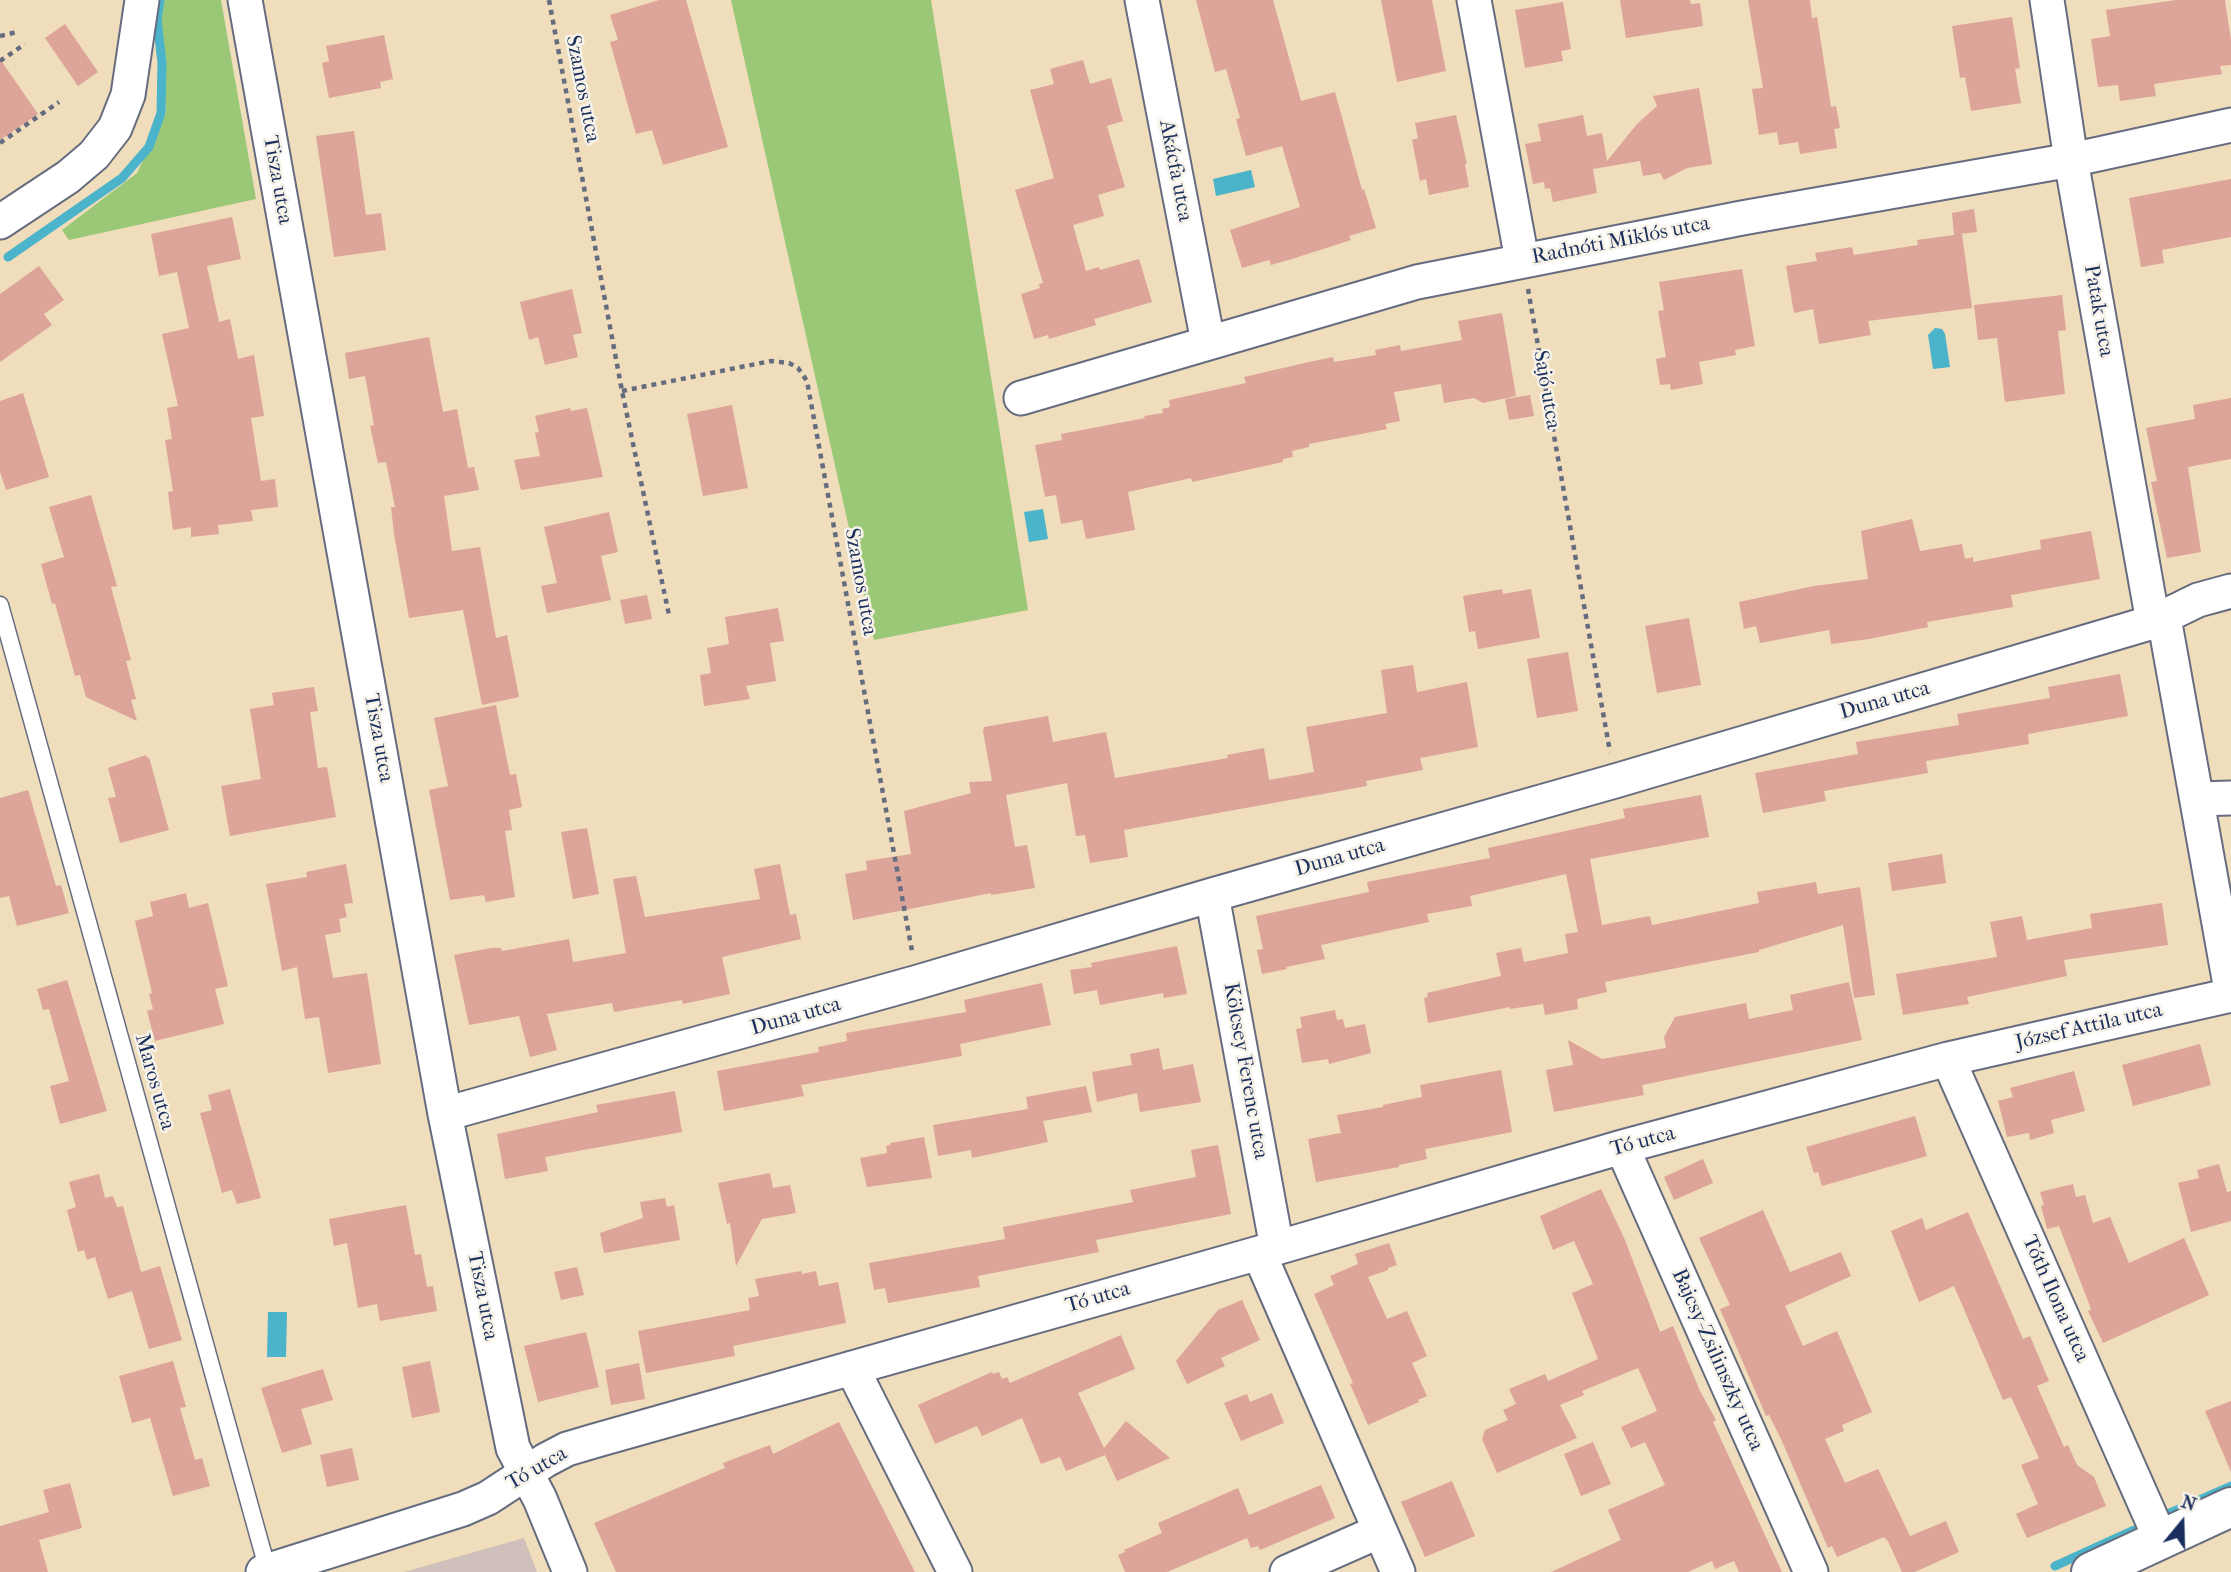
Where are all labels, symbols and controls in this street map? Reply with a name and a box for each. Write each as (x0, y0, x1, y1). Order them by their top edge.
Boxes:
street label: Szamos utca (559, 33, 605, 145)
street label: Akácfa utca (1153, 118, 1197, 224)
street label: Tisza utca (257, 134, 297, 226)
street label: Radnóti Miklós utca (1530, 211, 1712, 271)
street label: Patak utca (2078, 263, 2118, 359)
street label: Sajó utca (1527, 349, 1565, 431)
street label: Szamos utca (838, 526, 882, 638)
street label: Duna utca (1837, 676, 1933, 726)
street label: Tisza utca (358, 692, 398, 784)
street label: Duna utca (1292, 833, 1388, 883)
street label: Kölcsey Ferenc utca (1217, 981, 1273, 1161)
street label: Duna utca (748, 992, 844, 1042)
street label: József Attila utca (2013, 998, 2165, 1056)
street label: Maros utca (128, 1031, 180, 1133)
street label: Tó utca (1608, 1121, 1678, 1163)
street label: Tóth Ilona utca (2016, 1232, 2094, 1366)
street label: Tisza utca (461, 1250, 503, 1342)
street label: Bajcsy-Zsilinszky utca (1666, 1265, 1768, 1455)
street label: Tó utca (1063, 1277, 1133, 1319)
street label: Tó utca (502, 1442, 572, 1496)
north arrow (2147, 1488, 2217, 1558)
text: N (2178, 1490, 2199, 1516)

